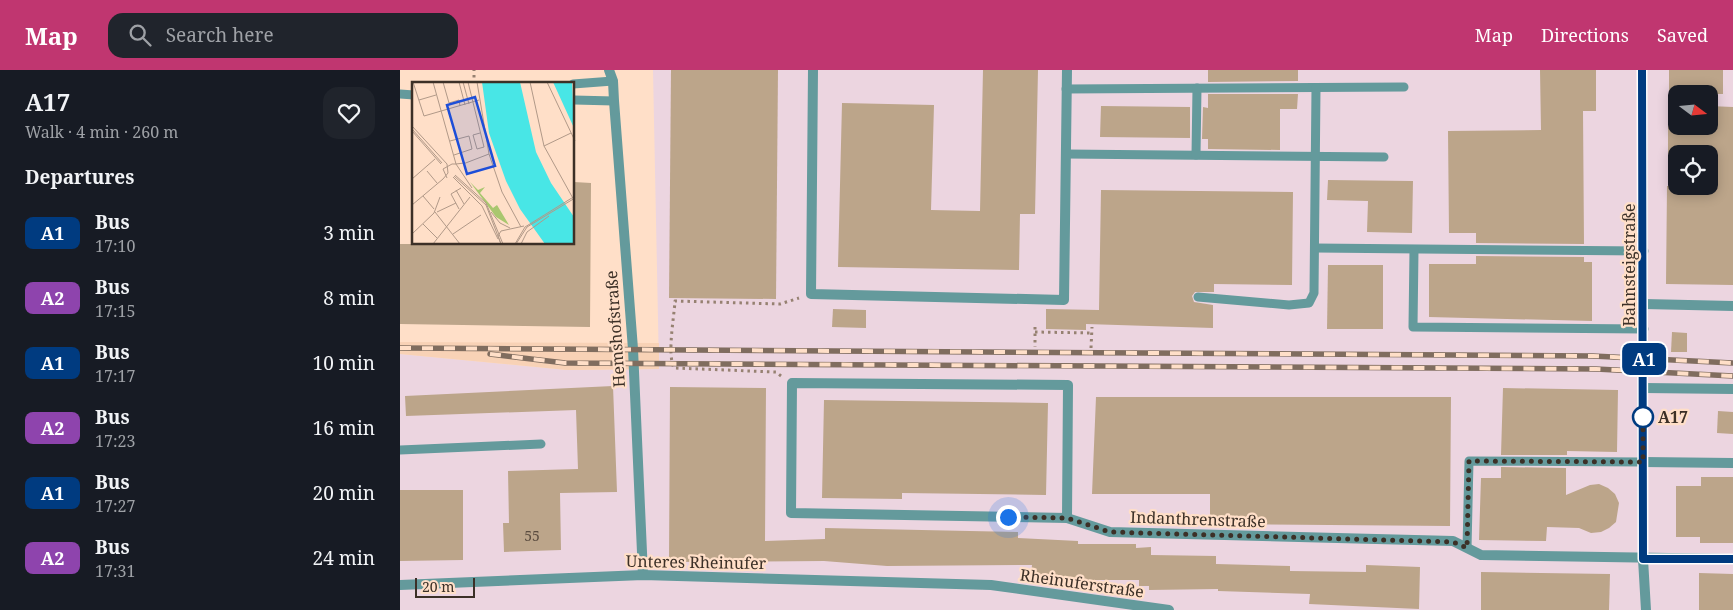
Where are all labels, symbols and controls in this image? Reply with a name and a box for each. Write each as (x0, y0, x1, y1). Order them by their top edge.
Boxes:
search box (108, 13, 458, 58)
text: Map (25, 19, 78, 52)
icon: search (126, 21, 154, 49)
text: Search here (166, 22, 274, 48)
text: Map (1475, 23, 1513, 47)
text: Directions (1541, 23, 1629, 47)
text: Saved (1657, 23, 1708, 47)
inset map (412, 82, 575, 245)
text: A17 (25, 85, 70, 118)
north arrow (1668, 85, 1718, 135)
map controls (1668, 85, 1718, 195)
button: heart (323, 87, 375, 139)
text: Walk · 4 min · 260 m (25, 121, 178, 143)
button: locate (1668, 145, 1718, 195)
text: Departures (25, 164, 134, 190)
street label: Bahnsteigstraße (1618, 203, 1640, 327)
text: Bus (95, 209, 130, 235)
text: 3 min (323, 220, 375, 246)
text: A1 (41, 221, 64, 245)
text: 17:10 (95, 235, 135, 257)
street label: Hemshofstraße (600, 270, 630, 388)
text: Bus (95, 274, 130, 300)
text: 8 min (323, 285, 375, 311)
text: A2 (41, 286, 64, 310)
text: 17:15 (95, 300, 135, 322)
text: Bus (95, 339, 130, 365)
line badge: A1 (1622, 343, 1666, 375)
text: A1 (1632, 347, 1656, 371)
text: 10 min (313, 350, 375, 376)
text: A1 (41, 351, 64, 375)
text: 17:17 (95, 365, 135, 387)
text: Bus (95, 404, 130, 430)
marker: A17 (1632, 406, 1654, 428)
place label: A17 (1658, 406, 1688, 428)
text: 16 min (313, 415, 375, 441)
text: A2 (41, 416, 64, 440)
text: 17:23 (95, 430, 135, 452)
text: Bus (95, 469, 130, 495)
text: 20 min (313, 480, 375, 506)
text: A1 (41, 481, 64, 505)
text: 17:27 (95, 495, 135, 517)
your location (996, 505, 1021, 530)
street label: Indanthrenstraße (1130, 506, 1266, 532)
house number: 55 (524, 526, 540, 545)
text: Bus (95, 534, 130, 560)
text: 24 min (313, 545, 375, 571)
text: A2 (41, 546, 64, 570)
street label: Unteres Rheinufer (626, 550, 767, 574)
text: 17:31 (95, 560, 135, 582)
street label: Rheinuferstraße (1019, 563, 1145, 603)
scale bar (415, 575, 475, 598)
text: 20 m (422, 577, 455, 596)

